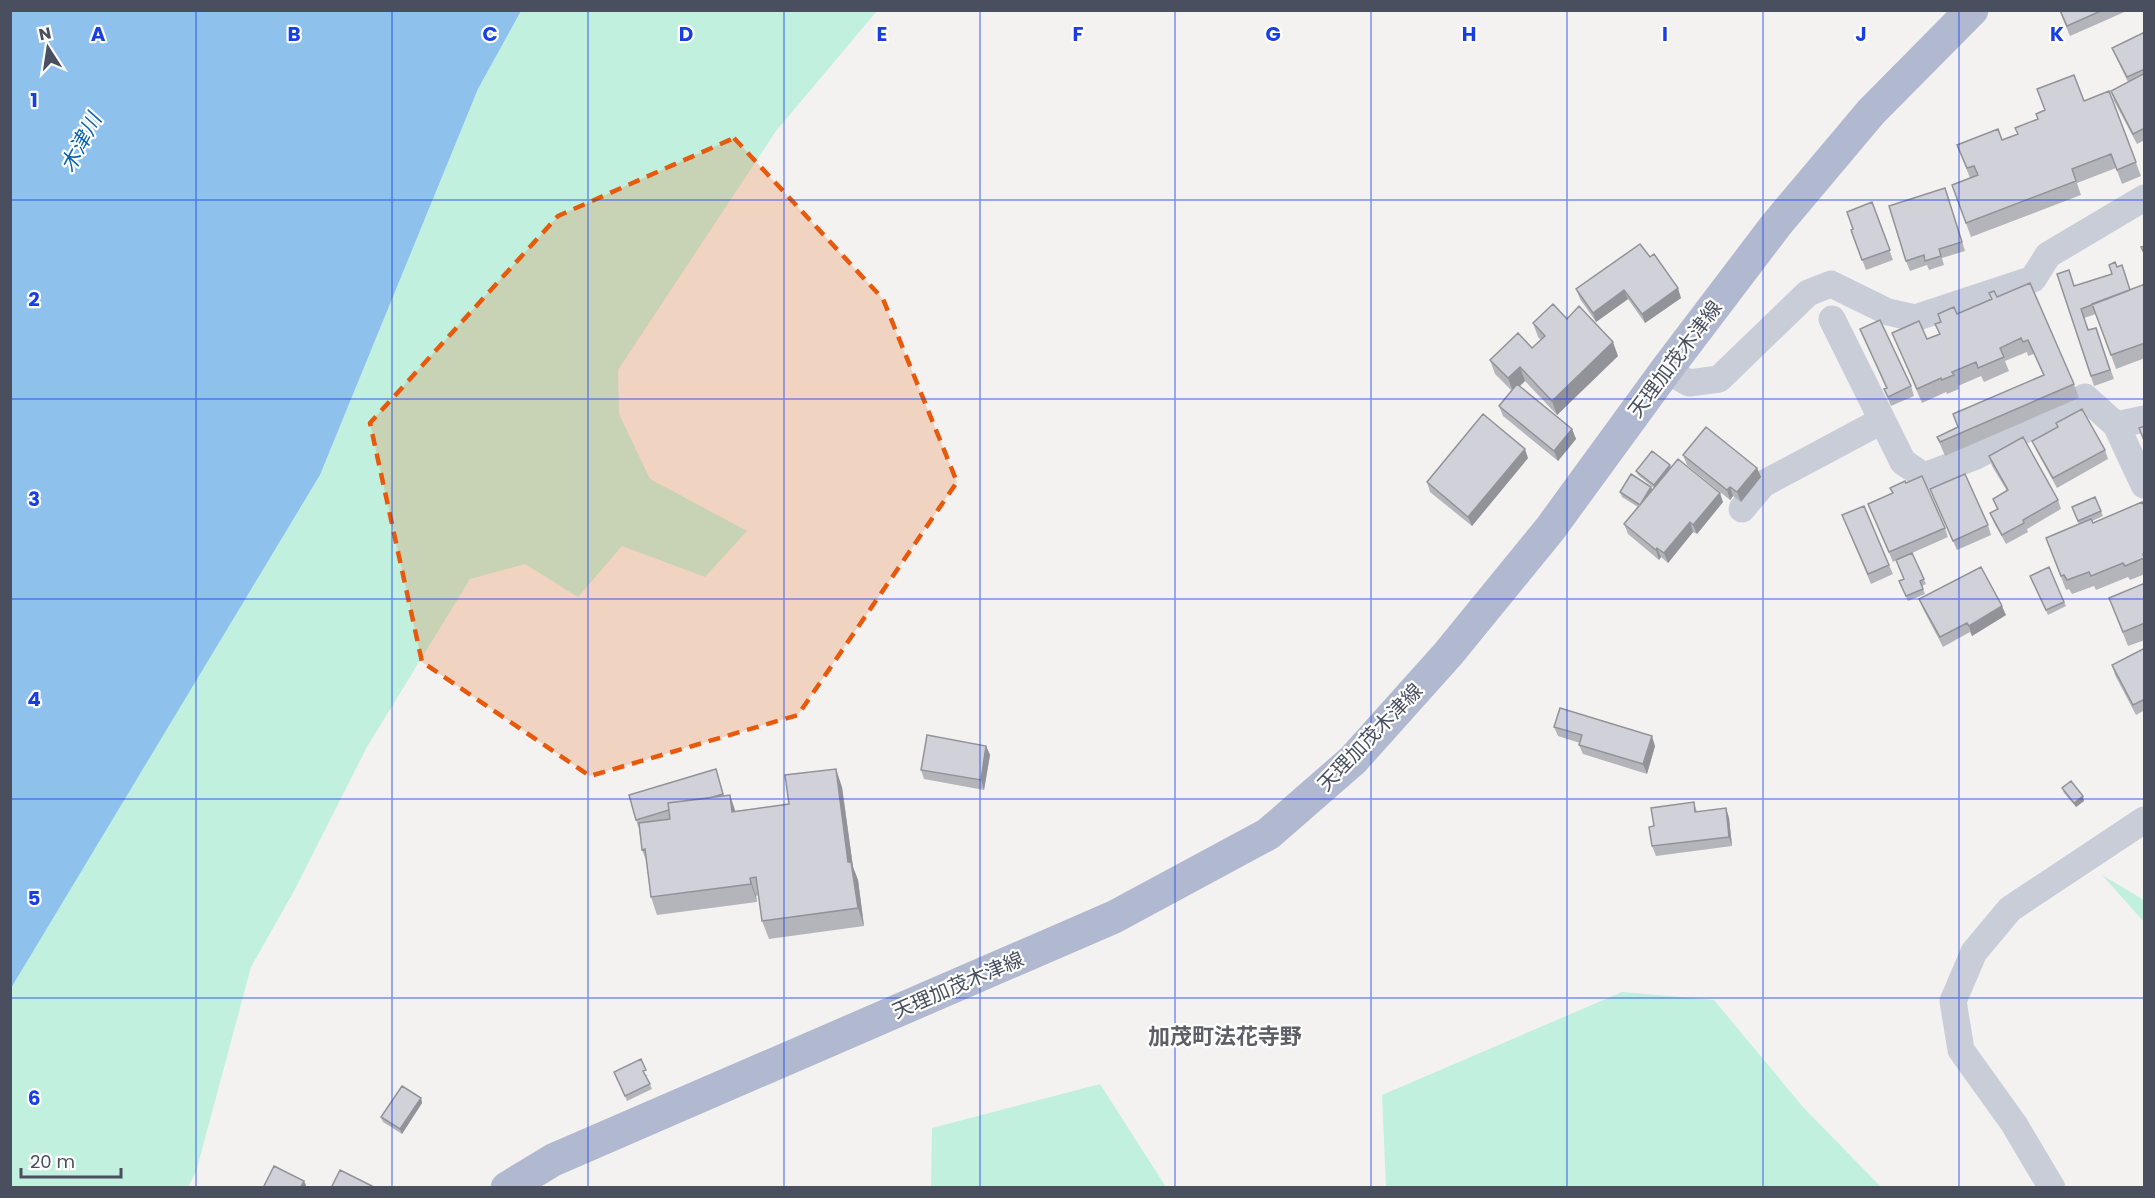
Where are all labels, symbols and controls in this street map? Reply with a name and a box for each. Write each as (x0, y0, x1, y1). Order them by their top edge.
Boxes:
north arrow (18, 18, 78, 78)
text: A (91, 20, 106, 48)
text: B (287, 20, 301, 48)
text: C (482, 20, 498, 48)
text: D (679, 20, 693, 48)
text: E (877, 20, 887, 48)
text: F (1073, 20, 1084, 48)
text: G (1265, 20, 1281, 48)
text: H (1462, 20, 1476, 48)
text: I (1662, 20, 1668, 48)
text: J (1855, 20, 1867, 48)
text: K (2050, 20, 2064, 48)
text: N (37, 21, 53, 46)
text: 1 (30, 86, 38, 114)
water label: 木津川 (53, 106, 109, 177)
text: 2 (28, 285, 40, 313)
street label: 天理加茂木津線 (1622, 295, 1728, 423)
text: 3 (28, 485, 40, 513)
street label: 天理加茂木津線 (1311, 677, 1429, 797)
text: 4 (27, 685, 41, 713)
text: 5 (28, 884, 41, 912)
street label: 天理加茂木津線 (888, 945, 1028, 1025)
district label: 加茂町法花寺野 (1148, 1021, 1302, 1052)
text: 6 (28, 1084, 40, 1112)
scale bar (21, 1141, 122, 1179)
text: 20 m (30, 1149, 75, 1174)

